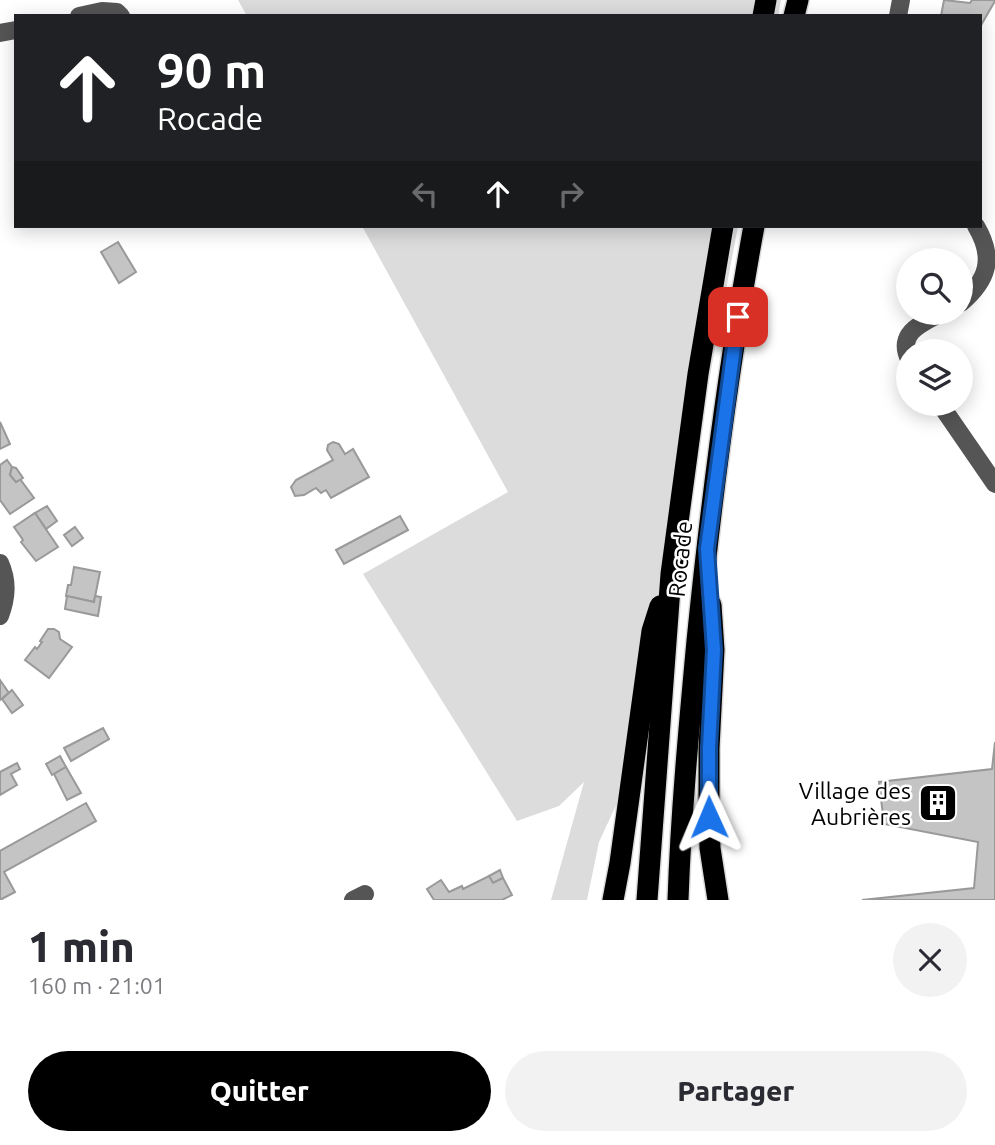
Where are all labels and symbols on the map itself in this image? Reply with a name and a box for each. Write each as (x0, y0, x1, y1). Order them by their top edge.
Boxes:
pin (708, 287, 768, 347)
street label: Rocade (664, 520, 696, 598)
place label: Village des Aubrières (799, 778, 911, 829)
position arrow (672, 780, 746, 854)
building icon: Village des Aubrières (917, 782, 959, 824)

